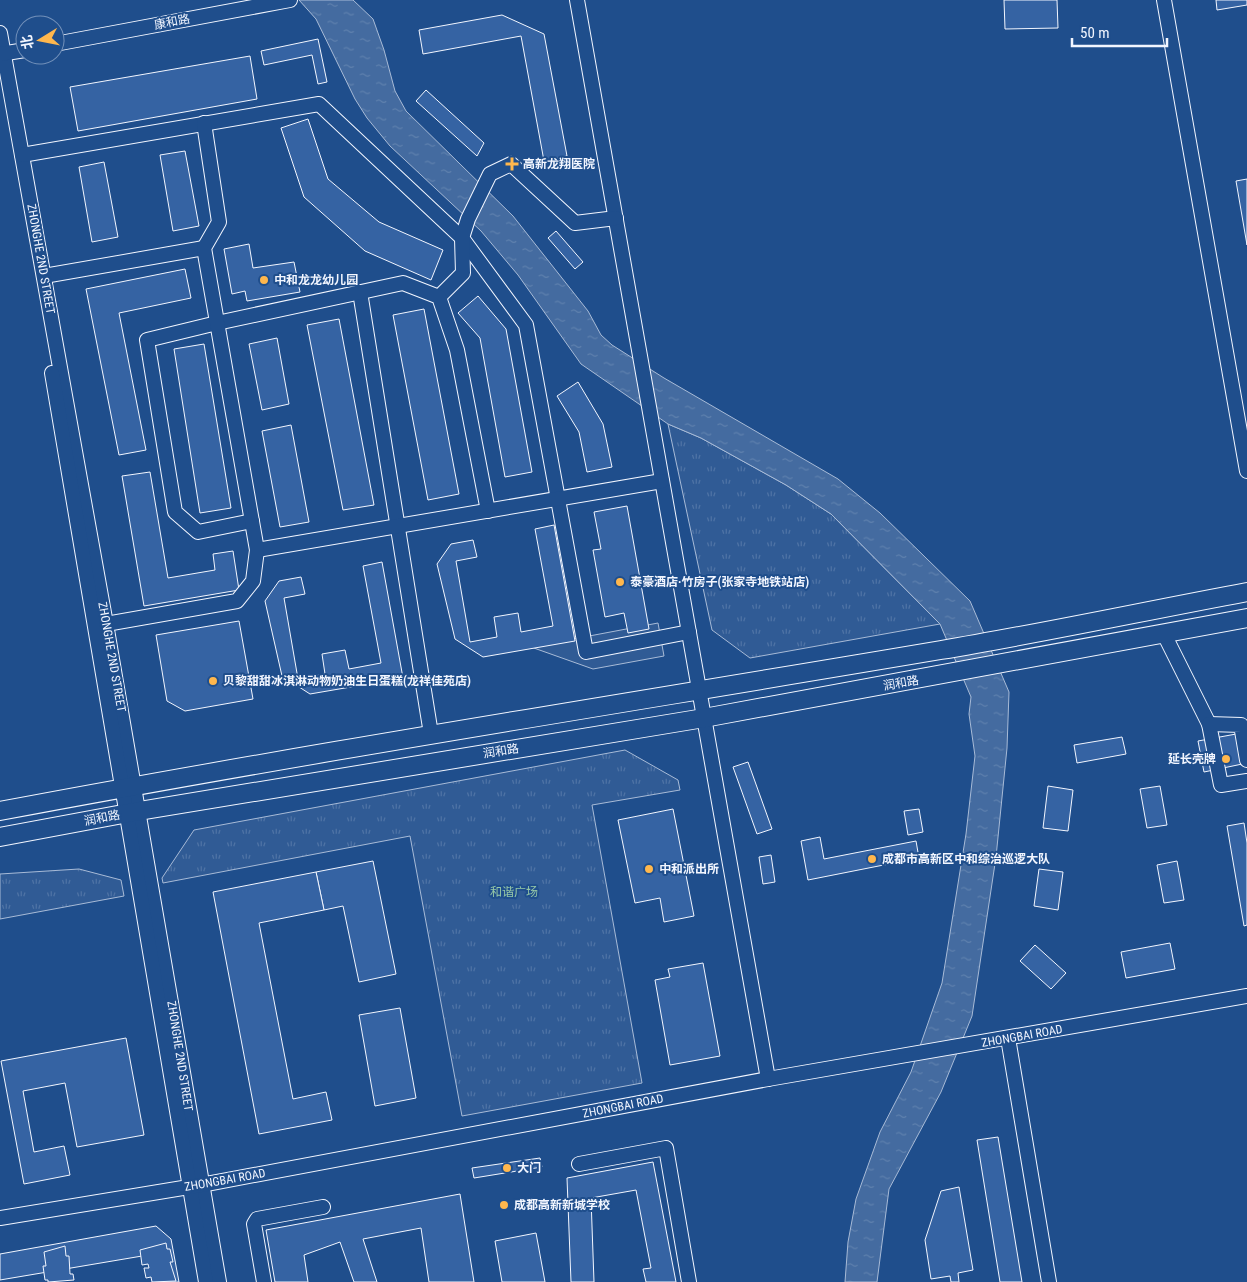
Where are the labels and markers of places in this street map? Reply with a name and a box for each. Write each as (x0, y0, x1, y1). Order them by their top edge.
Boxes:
marker: 高新龙翔医院 (505, 157, 519, 171)
place label: 高新龙翔医院 (523, 157, 595, 171)
place label: 中和龙龙幼儿园 (274, 273, 358, 287)
marker: 中和龙龙幼儿园 (258, 274, 270, 286)
place label: 泰豪酒店·竹房子(张家寺地铁站店) (630, 575, 809, 589)
marker: 泰豪酒店·竹房子(张家寺地铁站店) (614, 576, 626, 588)
place label: 贝黎甜甜冰淇淋动物奶油生日蛋糕(龙祥佳苑店) (223, 674, 471, 688)
marker: 贝黎甜甜冰淇淋动物奶油生日蛋糕(龙祥佳苑店) (207, 675, 219, 687)
place label: 延长壳牌 (1168, 752, 1216, 766)
marker: 延长壳牌 (1220, 753, 1232, 765)
place label: 成都市高新区中和综治巡逻大队 (882, 852, 1050, 866)
marker: 成都市高新区中和综治巡逻大队 (866, 853, 878, 865)
place label: 中和派出所 (659, 862, 719, 876)
marker: 中和派出所 (643, 863, 655, 875)
place label: 大门 (517, 1161, 541, 1175)
marker: 大门 (501, 1162, 513, 1174)
place label: 成都高新新城学校 (514, 1198, 610, 1212)
marker: 成都高新新城学校 (498, 1199, 510, 1211)

